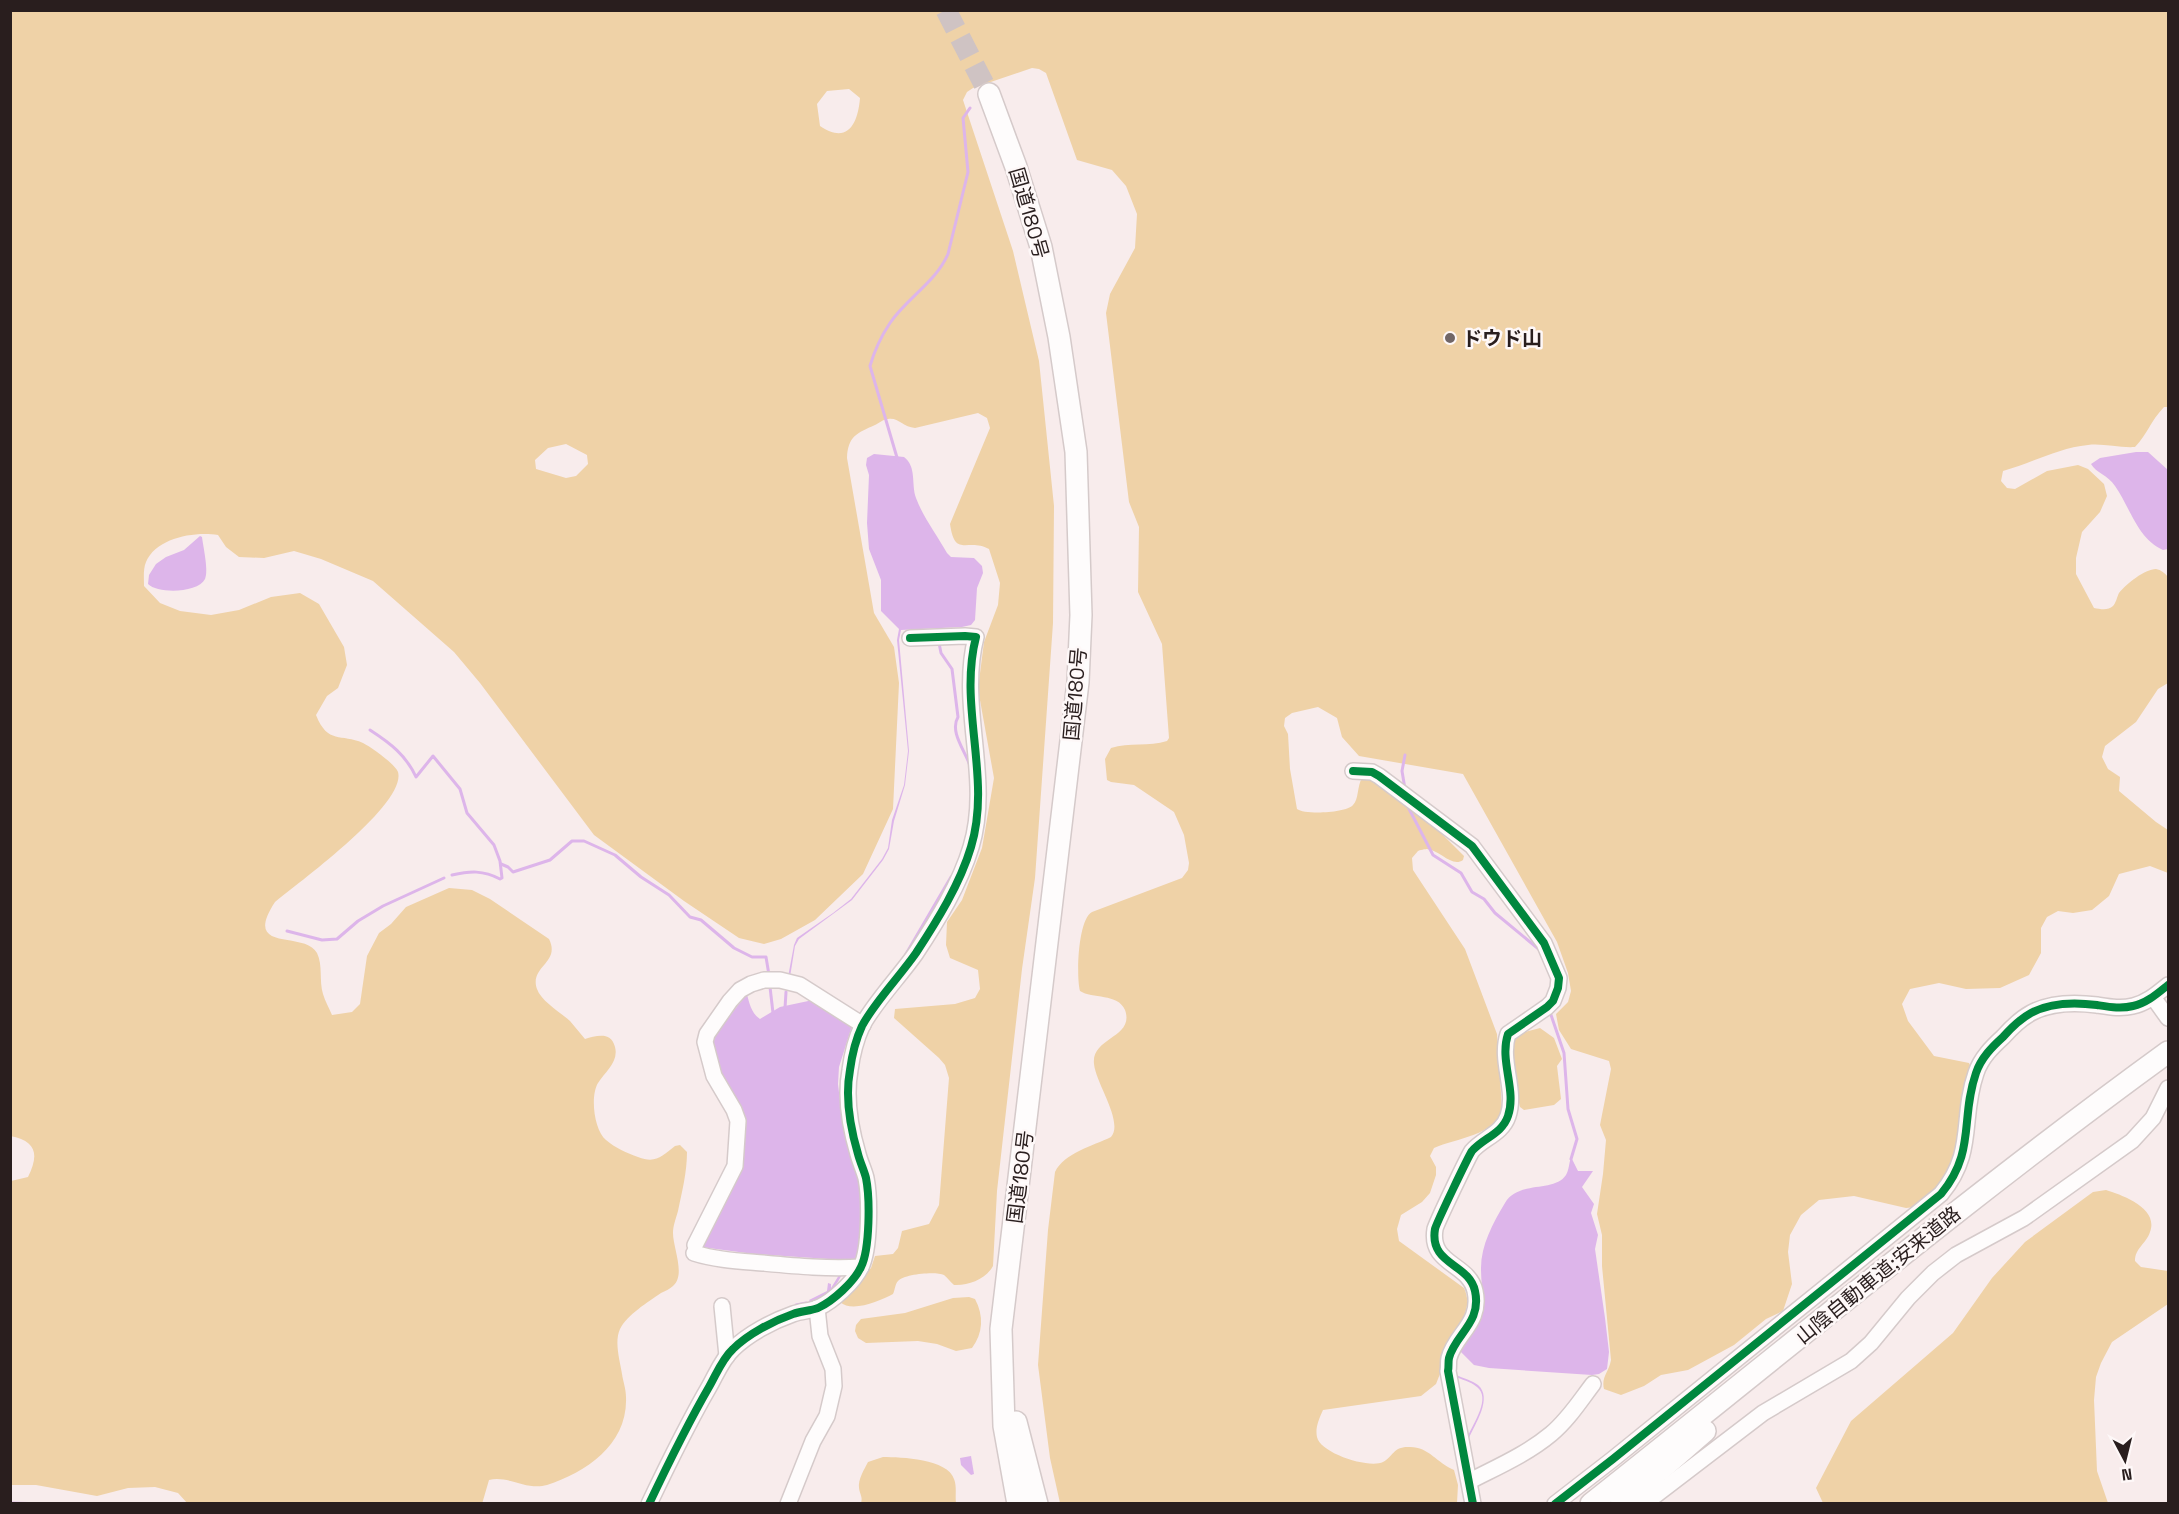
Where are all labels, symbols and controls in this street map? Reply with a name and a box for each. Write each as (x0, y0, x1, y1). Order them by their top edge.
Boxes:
street label: 国道180号 (1004, 164, 1054, 262)
place label: ドウド山 (1462, 325, 1542, 351)
marker: ドウド山 (1443, 331, 1457, 345)
street label: 国道180号 (1058, 646, 1092, 742)
street label: 国道180号 (1001, 1129, 1039, 1225)
street label: 山陰自動車道;安来道路 (1790, 1200, 1966, 1350)
north arrow (2095, 1430, 2155, 1490)
text: N (2120, 1463, 2133, 1485)

